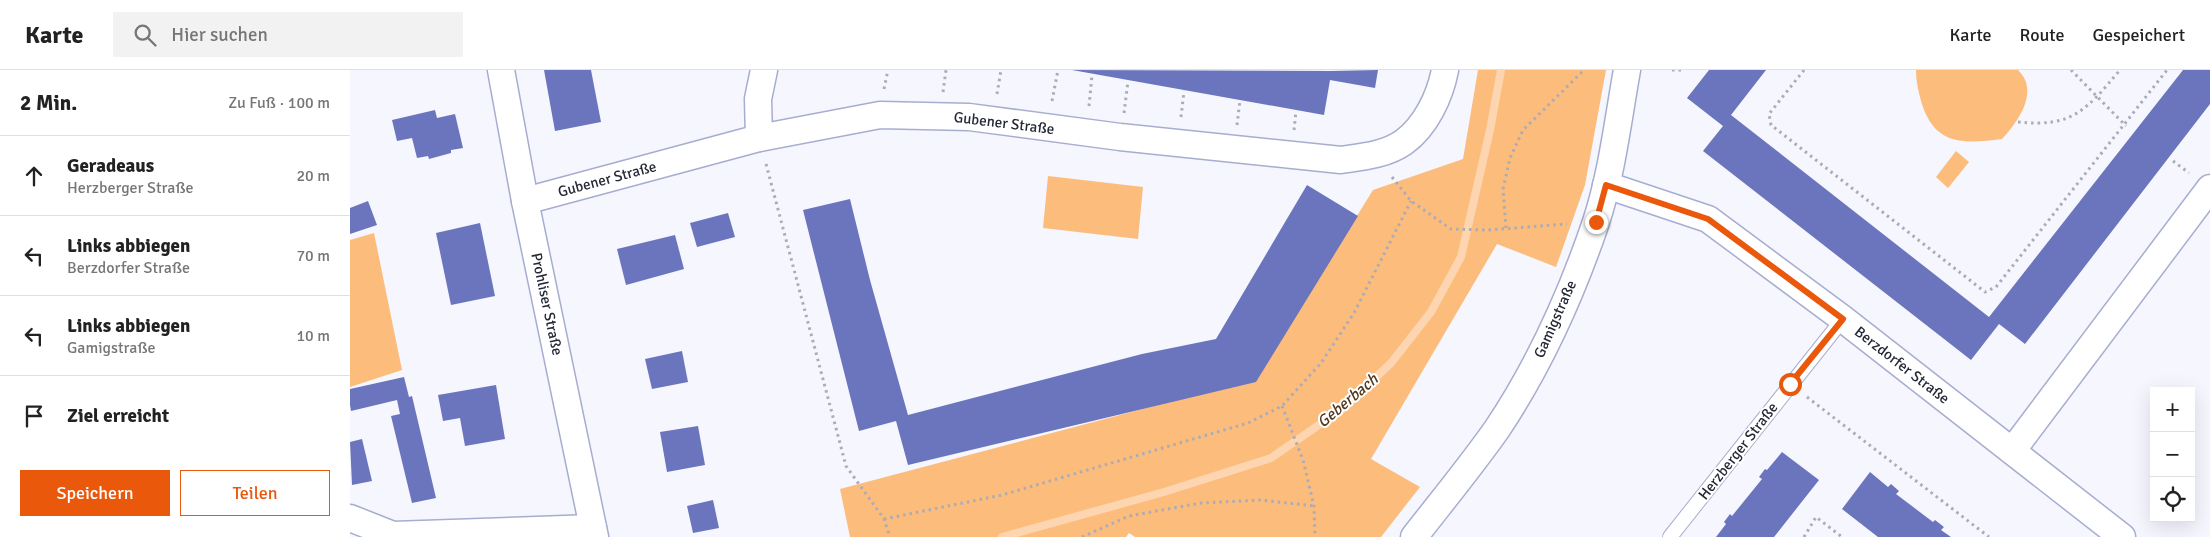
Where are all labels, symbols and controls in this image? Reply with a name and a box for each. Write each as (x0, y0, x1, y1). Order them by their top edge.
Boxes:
search box (113, 12, 463, 57)
text: Karte (25, 20, 83, 50)
icon: search (131, 21, 159, 49)
text: Hier suchen (171, 23, 268, 47)
text: Karte (1950, 24, 1992, 46)
text: Route (2020, 24, 2065, 46)
text: Gespeichert (2093, 24, 2185, 46)
text: 2 Min. (20, 90, 77, 116)
text: Zu Fuß · 100 m (228, 93, 330, 113)
street label: Gubener Straße (953, 108, 1055, 138)
text: Geradeaus (67, 154, 154, 178)
street label: Gubener Straße (556, 157, 658, 201)
icon: ahead (20, 162, 48, 190)
text: 20 m (296, 166, 330, 186)
text: Herzberger Straße (67, 178, 193, 198)
route end (1585, 211, 1608, 234)
text: Links abbiegen (67, 234, 190, 258)
icon: left (20, 242, 48, 270)
text: 70 m (296, 246, 330, 266)
street label: Prohliser Straße (527, 251, 567, 357)
text: Berzdorfer Straße (67, 258, 190, 278)
street label: Gamigstraße (1530, 277, 1580, 361)
text: Links abbiegen (67, 314, 190, 338)
icon: left (20, 322, 48, 350)
street label: Berzdorfer Straße (1851, 322, 1953, 408)
text: 10 m (296, 326, 330, 346)
text: Gamigstraße (67, 338, 155, 358)
water label: Geberbach (1313, 369, 1383, 432)
route start (1779, 373, 1802, 396)
map controls (2150, 387, 2195, 522)
button: + (2150, 387, 2195, 432)
street label: Herzberger Straße (1694, 399, 1782, 503)
icon: arrive (20, 402, 48, 430)
text: Ziel erreicht (67, 404, 169, 428)
button: − (2150, 432, 2195, 477)
button: Speichern (20, 470, 170, 516)
button: Teilen (180, 470, 330, 516)
button: locate (2150, 477, 2195, 522)

